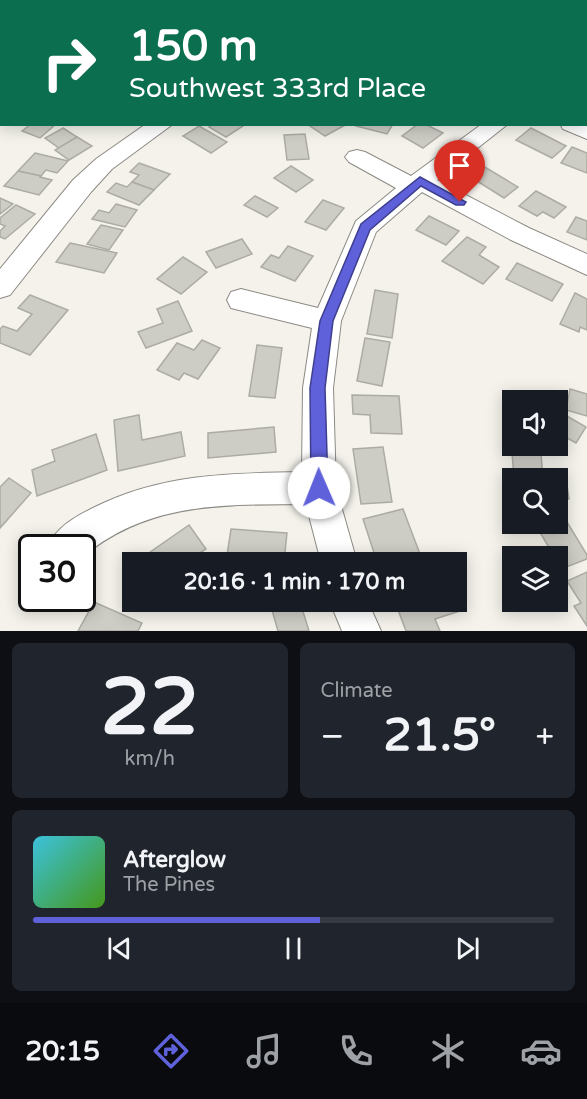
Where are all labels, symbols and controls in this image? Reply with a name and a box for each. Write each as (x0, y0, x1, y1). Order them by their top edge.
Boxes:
text: 150 m (129, 21, 258, 72)
icon: right (30, 24, 108, 102)
text: Southwest 333rd Place (129, 72, 426, 105)
pin (434, 140, 485, 202)
icon: arrive (443, 149, 476, 182)
map controls (502, 390, 568, 612)
button: sound (502, 390, 568, 456)
position arrow (287, 456, 351, 520)
button: search (502, 468, 568, 534)
speed limit sign: 30 (18, 534, 96, 612)
button: layers (502, 546, 568, 612)
text: 20:16 · 1 min · 170 m (184, 569, 405, 595)
text: 22 (101, 661, 199, 755)
text: Climate (321, 679, 393, 703)
text: 21.5° (383, 709, 496, 763)
text: − (321, 717, 344, 756)
text: + (535, 717, 554, 756)
text: km/h (125, 747, 175, 771)
text: Afterglow (123, 847, 226, 873)
text: The Pines (123, 873, 215, 897)
icon: previous (103, 932, 136, 965)
icon: pause (277, 932, 310, 965)
icon: next (451, 932, 484, 965)
icon: directions (150, 1030, 192, 1072)
icon: music (243, 1030, 285, 1072)
icon: phone (335, 1030, 377, 1072)
icon: climate (427, 1030, 469, 1072)
icon: car (520, 1030, 562, 1072)
text: 20:15 (25, 1035, 100, 1068)

